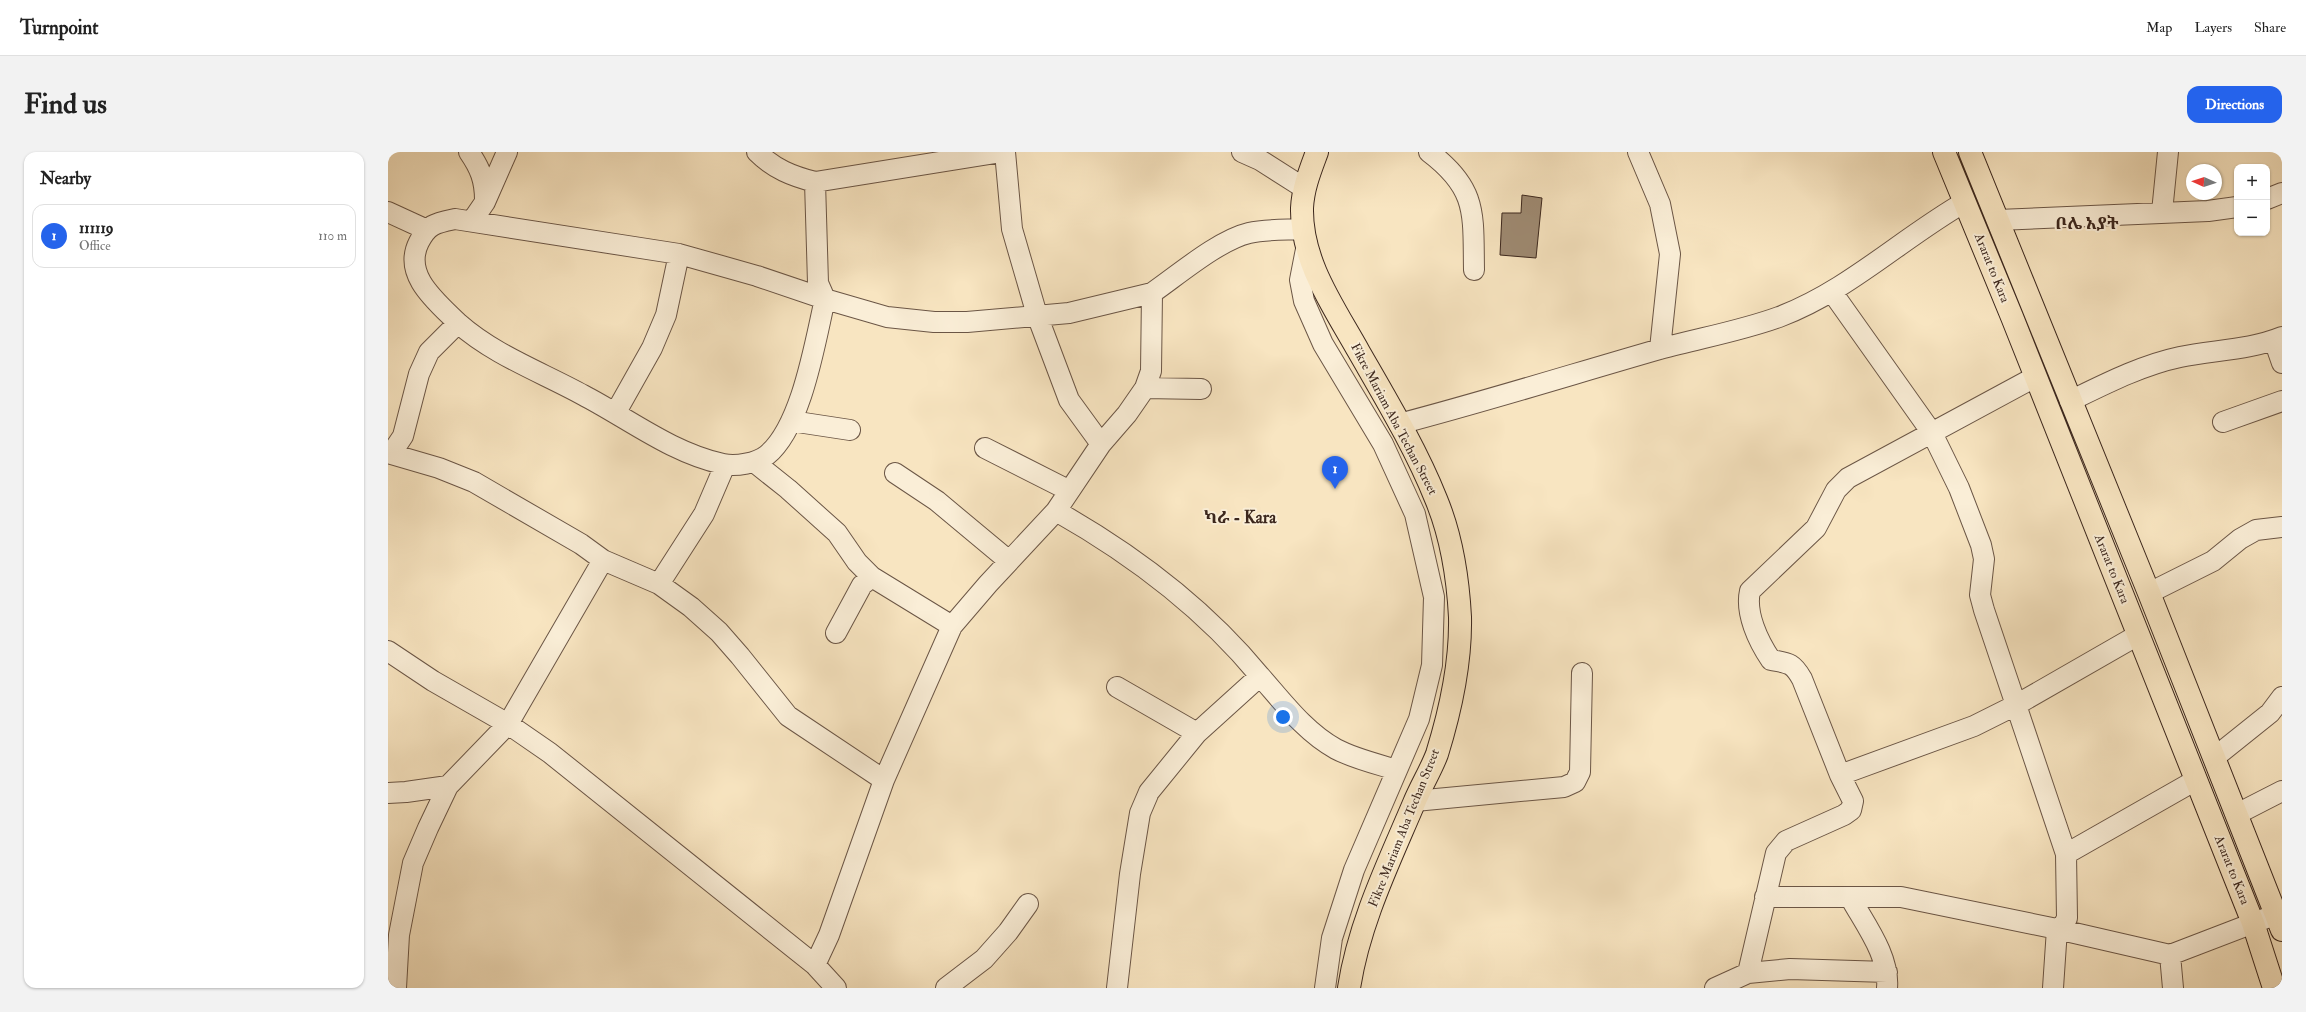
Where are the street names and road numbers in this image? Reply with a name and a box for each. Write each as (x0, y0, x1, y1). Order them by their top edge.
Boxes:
street label: Ararat to Kara (1970, 230, 2013, 306)
street label: Fikre Mariam Aba Techan Street (1347, 340, 1441, 498)
street label: Ararat to Kara (2090, 531, 2133, 607)
street label: Fikre Mariam Aba Techan Street (1365, 746, 1443, 910)
street label: Ararat to Kara (2210, 832, 2253, 908)

